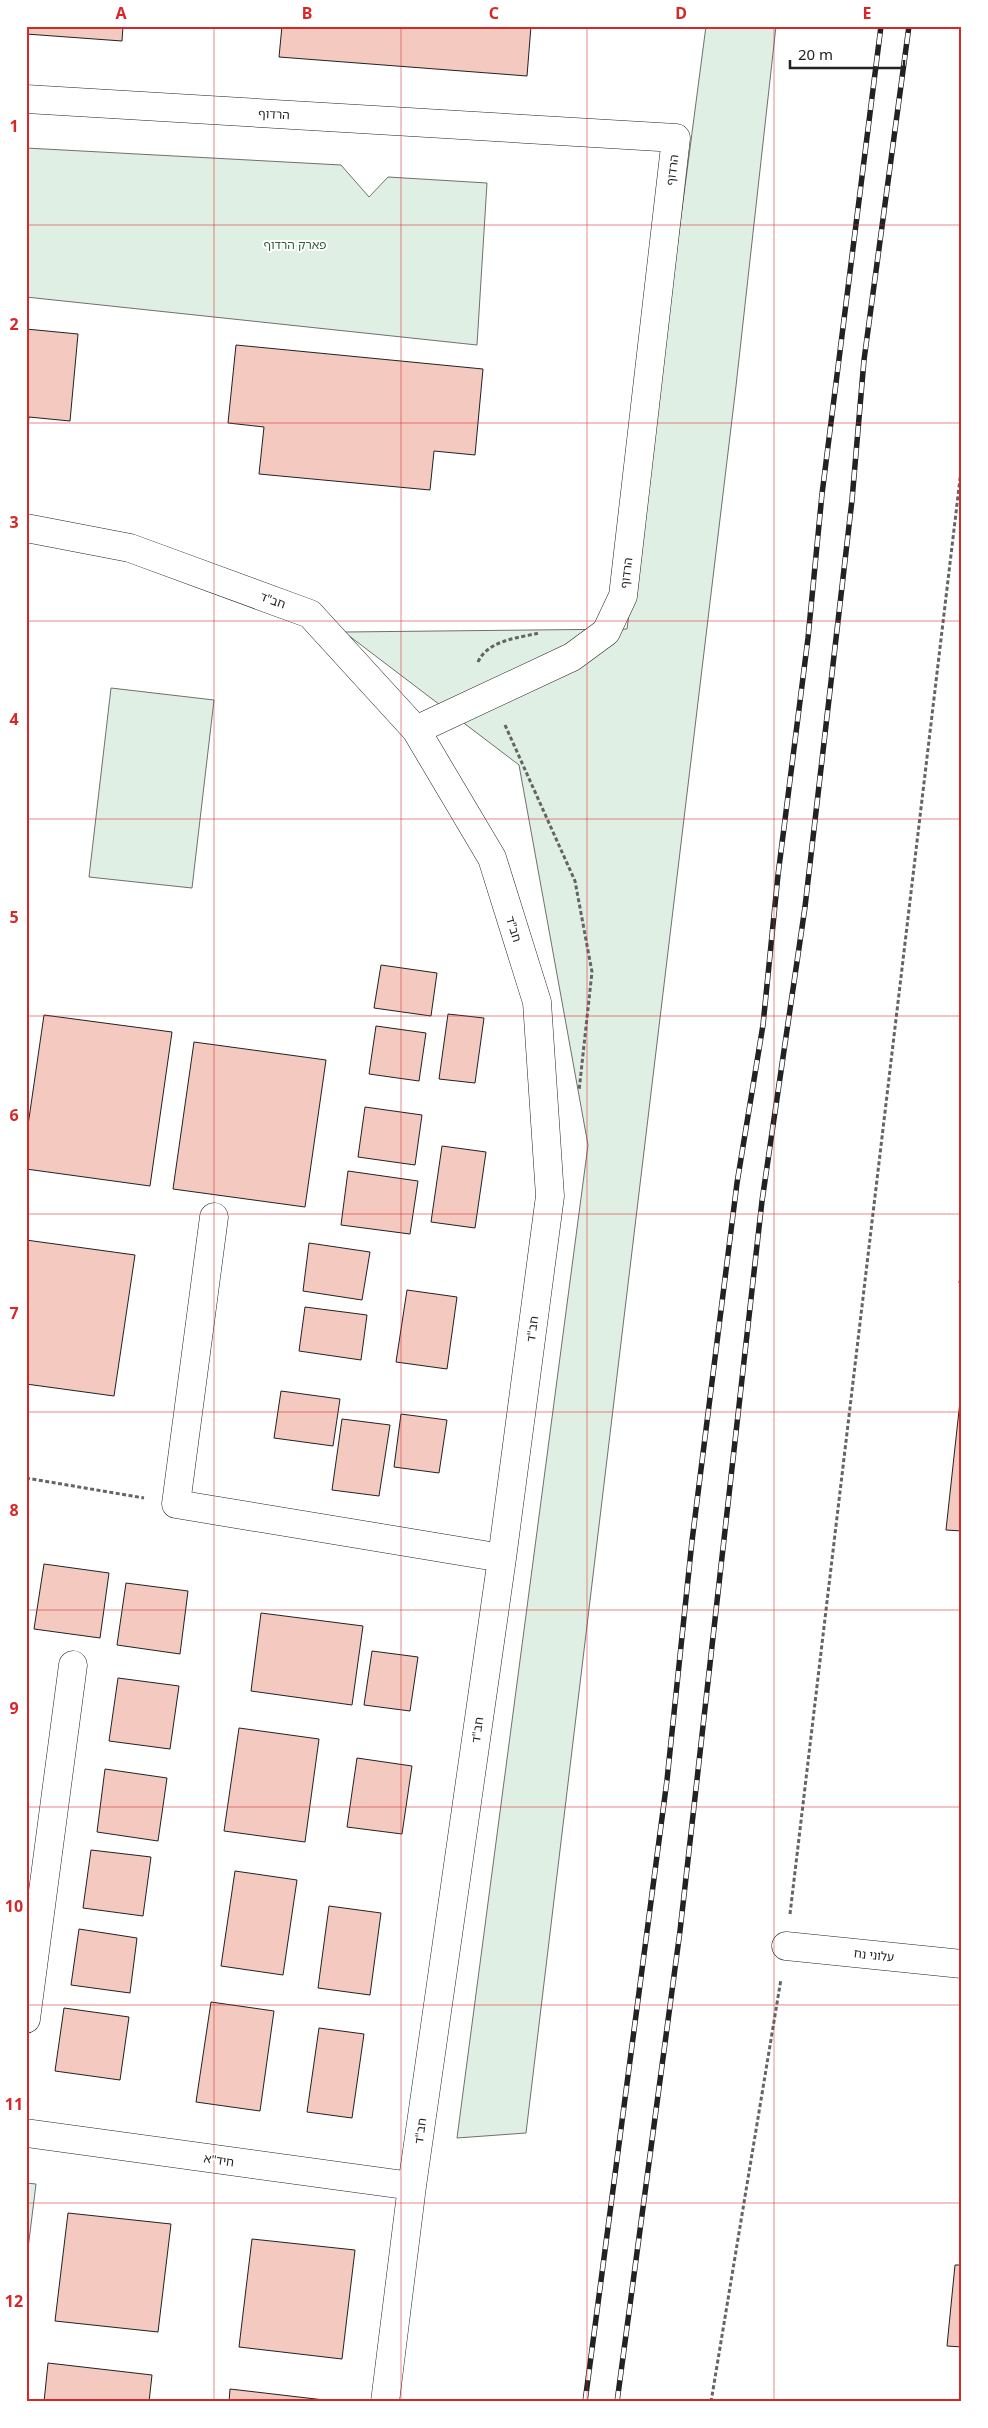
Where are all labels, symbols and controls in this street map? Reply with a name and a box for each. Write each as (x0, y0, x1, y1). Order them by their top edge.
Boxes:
text: A (115, 2, 127, 24)
text: B (302, 2, 312, 24)
text: C (489, 2, 499, 24)
text: D (675, 2, 687, 24)
text: E (863, 2, 872, 24)
scale bar (790, 38, 904, 70)
text: 20 m (798, 44, 833, 64)
street label: הרדוף (258, 105, 290, 123)
text: 1 (9, 115, 19, 137)
street label: הרדוף (662, 153, 682, 187)
park label: פארק הרדוף (263, 236, 327, 253)
text: 2 (9, 313, 19, 335)
text: 3 (9, 511, 19, 533)
street label: הרדוף (616, 556, 636, 590)
street label: חב"ד (258, 588, 288, 612)
text: 4 (9, 708, 19, 730)
text: 5 (9, 906, 19, 928)
street label: חב"ד (502, 914, 526, 944)
text: 6 (9, 1104, 19, 1126)
text: 7 (9, 1302, 19, 1324)
street label: חב"ד (522, 1315, 542, 1343)
text: 8 (9, 1499, 19, 1521)
text: 9 (9, 1697, 19, 1719)
street label: חב"ד (467, 1716, 487, 1744)
text: 10 (5, 1895, 23, 1917)
street label: עלוני נח (853, 1944, 895, 1966)
text: 11 (5, 2093, 23, 2115)
street label: חב"ד (410, 2117, 430, 2145)
street label: חיד"א (203, 2149, 235, 2171)
text: 12 (5, 2290, 23, 2312)

